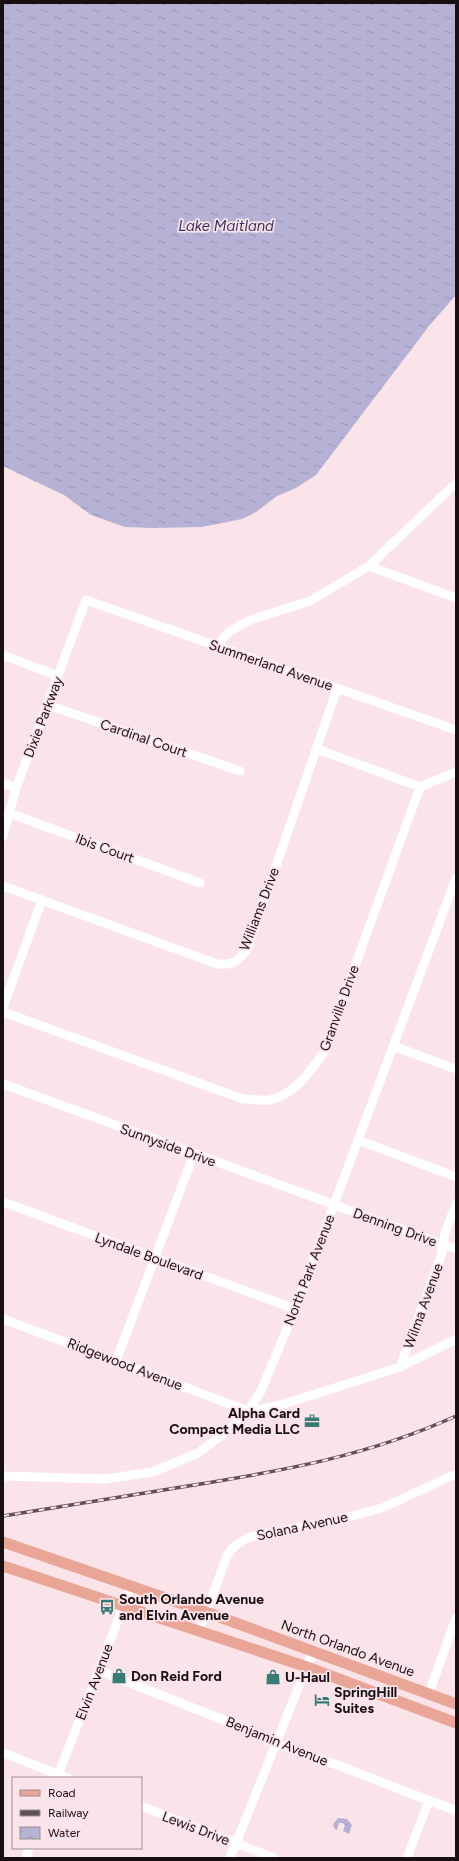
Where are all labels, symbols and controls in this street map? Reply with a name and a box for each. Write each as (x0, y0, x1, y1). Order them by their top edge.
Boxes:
water label: Lake Maitland (178, 217, 274, 235)
street label: Summerland Avenue (207, 636, 335, 695)
street label: Dixie Parkway (20, 674, 67, 760)
street label: Cardinal Court (98, 716, 190, 761)
street label: Ibis Court (73, 830, 137, 867)
street label: Williams Drive (236, 865, 283, 953)
street label: Granville Drive (316, 962, 363, 1054)
street label: Sunnyside Drive (118, 1120, 218, 1171)
street label: Denning Drive (351, 1204, 439, 1251)
street label: North Park Avenue (280, 1212, 339, 1328)
street label: Lyndale Boulevard (92, 1229, 205, 1284)
street label: Wilma Avenue (400, 1261, 447, 1351)
street label: Ridgewood Avenue (65, 1335, 185, 1394)
place label: Alpha Card Compact Media LLC (169, 1405, 300, 1438)
office icon: Alpha Card Compact Media LLC (303, 1412, 321, 1430)
street label: Solana Avenue (255, 1508, 350, 1544)
place label: South Orlando Avenue and Elvin Avenue (119, 1591, 264, 1624)
bus stop icon: South Orlando Avenue and Elvin Avenue (98, 1598, 116, 1616)
street label: North Orlando Avenue (279, 1616, 417, 1681)
street label: Elvin Avenue (72, 1641, 117, 1723)
shop icon: Don Reid Ford (110, 1667, 128, 1685)
place label: Don Reid Ford (131, 1668, 222, 1685)
shop icon: U-Haul (264, 1668, 282, 1686)
place label: U-Haul (285, 1669, 330, 1686)
place label: SpringHill Suites (334, 1684, 397, 1717)
hotel icon: SpringHill Suites (313, 1691, 331, 1709)
street label: Benjamin Avenue (223, 1713, 331, 1770)
legend (12, 1777, 142, 1849)
text: Road (48, 1786, 76, 1800)
text: Railway (48, 1806, 89, 1820)
street label: Lewis Drive (159, 1808, 232, 1849)
text: Water (48, 1826, 80, 1840)

